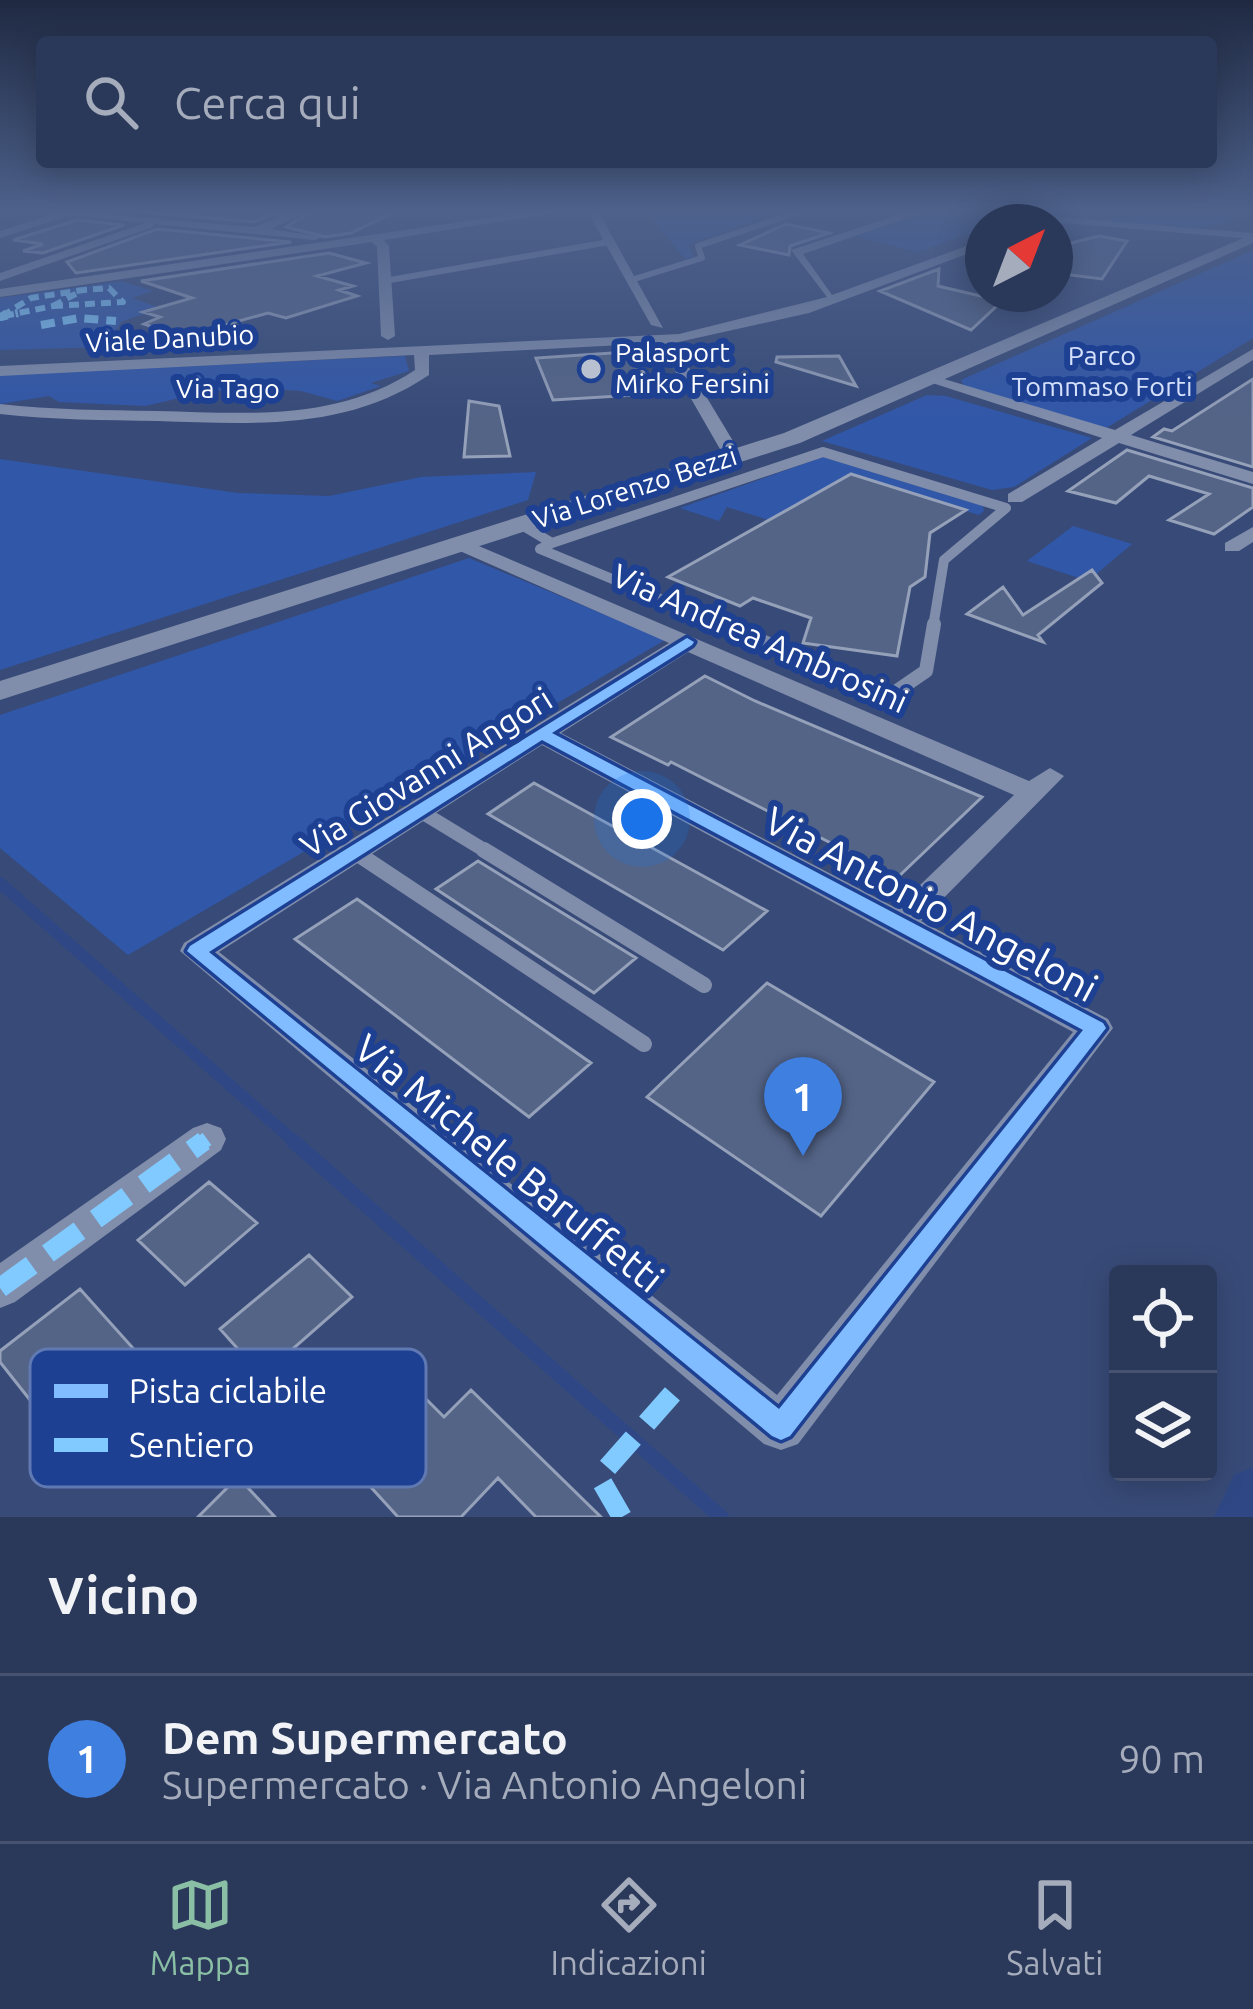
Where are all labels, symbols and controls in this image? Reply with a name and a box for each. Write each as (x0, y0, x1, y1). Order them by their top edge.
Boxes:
search box (36, 36, 1217, 168)
icon: search (78, 69, 144, 135)
text: Cerca qui (174, 77, 361, 128)
north arrow (965, 204, 1073, 312)
street label: Viale Danubio (85, 319, 255, 357)
place label: Palasport Mirko Fersini (615, 337, 770, 398)
park label: Parco Tommaso Forti (1011, 340, 1193, 401)
marker: Palasport Mirko Fersini (578, 356, 604, 382)
street label: Via Tago (176, 373, 280, 403)
street label: Via Lorenzo Bezzi (529, 440, 740, 534)
street label: Via Andrea Ambrosini (607, 556, 914, 719)
street label: Via Giovanni Angori (293, 679, 558, 864)
your location (612, 789, 672, 849)
street label: Via Antonio Angeloni (758, 798, 1105, 1009)
street label: Via Michele Baruffetti (347, 1025, 672, 1300)
pin: 1 (764, 1057, 842, 1156)
map controls (1109, 1265, 1217, 1481)
button: locate (1109, 1265, 1217, 1373)
legend (30, 1349, 426, 1487)
text: Pista ciclabile (129, 1372, 327, 1409)
button: layers (1109, 1373, 1217, 1481)
text: Sentiero (129, 1426, 254, 1463)
text: Vicino (48, 1566, 199, 1624)
text: Dem Supermercato (162, 1712, 568, 1763)
text: 1 (76, 1737, 98, 1780)
text: 90 m (1118, 1737, 1205, 1780)
text: Supermercato · Via Antonio Angeloni (162, 1763, 807, 1806)
tab: Mappa (150, 1872, 251, 1981)
tab: Indicazioni (551, 1872, 707, 1981)
tab: Salvati (1006, 1872, 1103, 1981)

